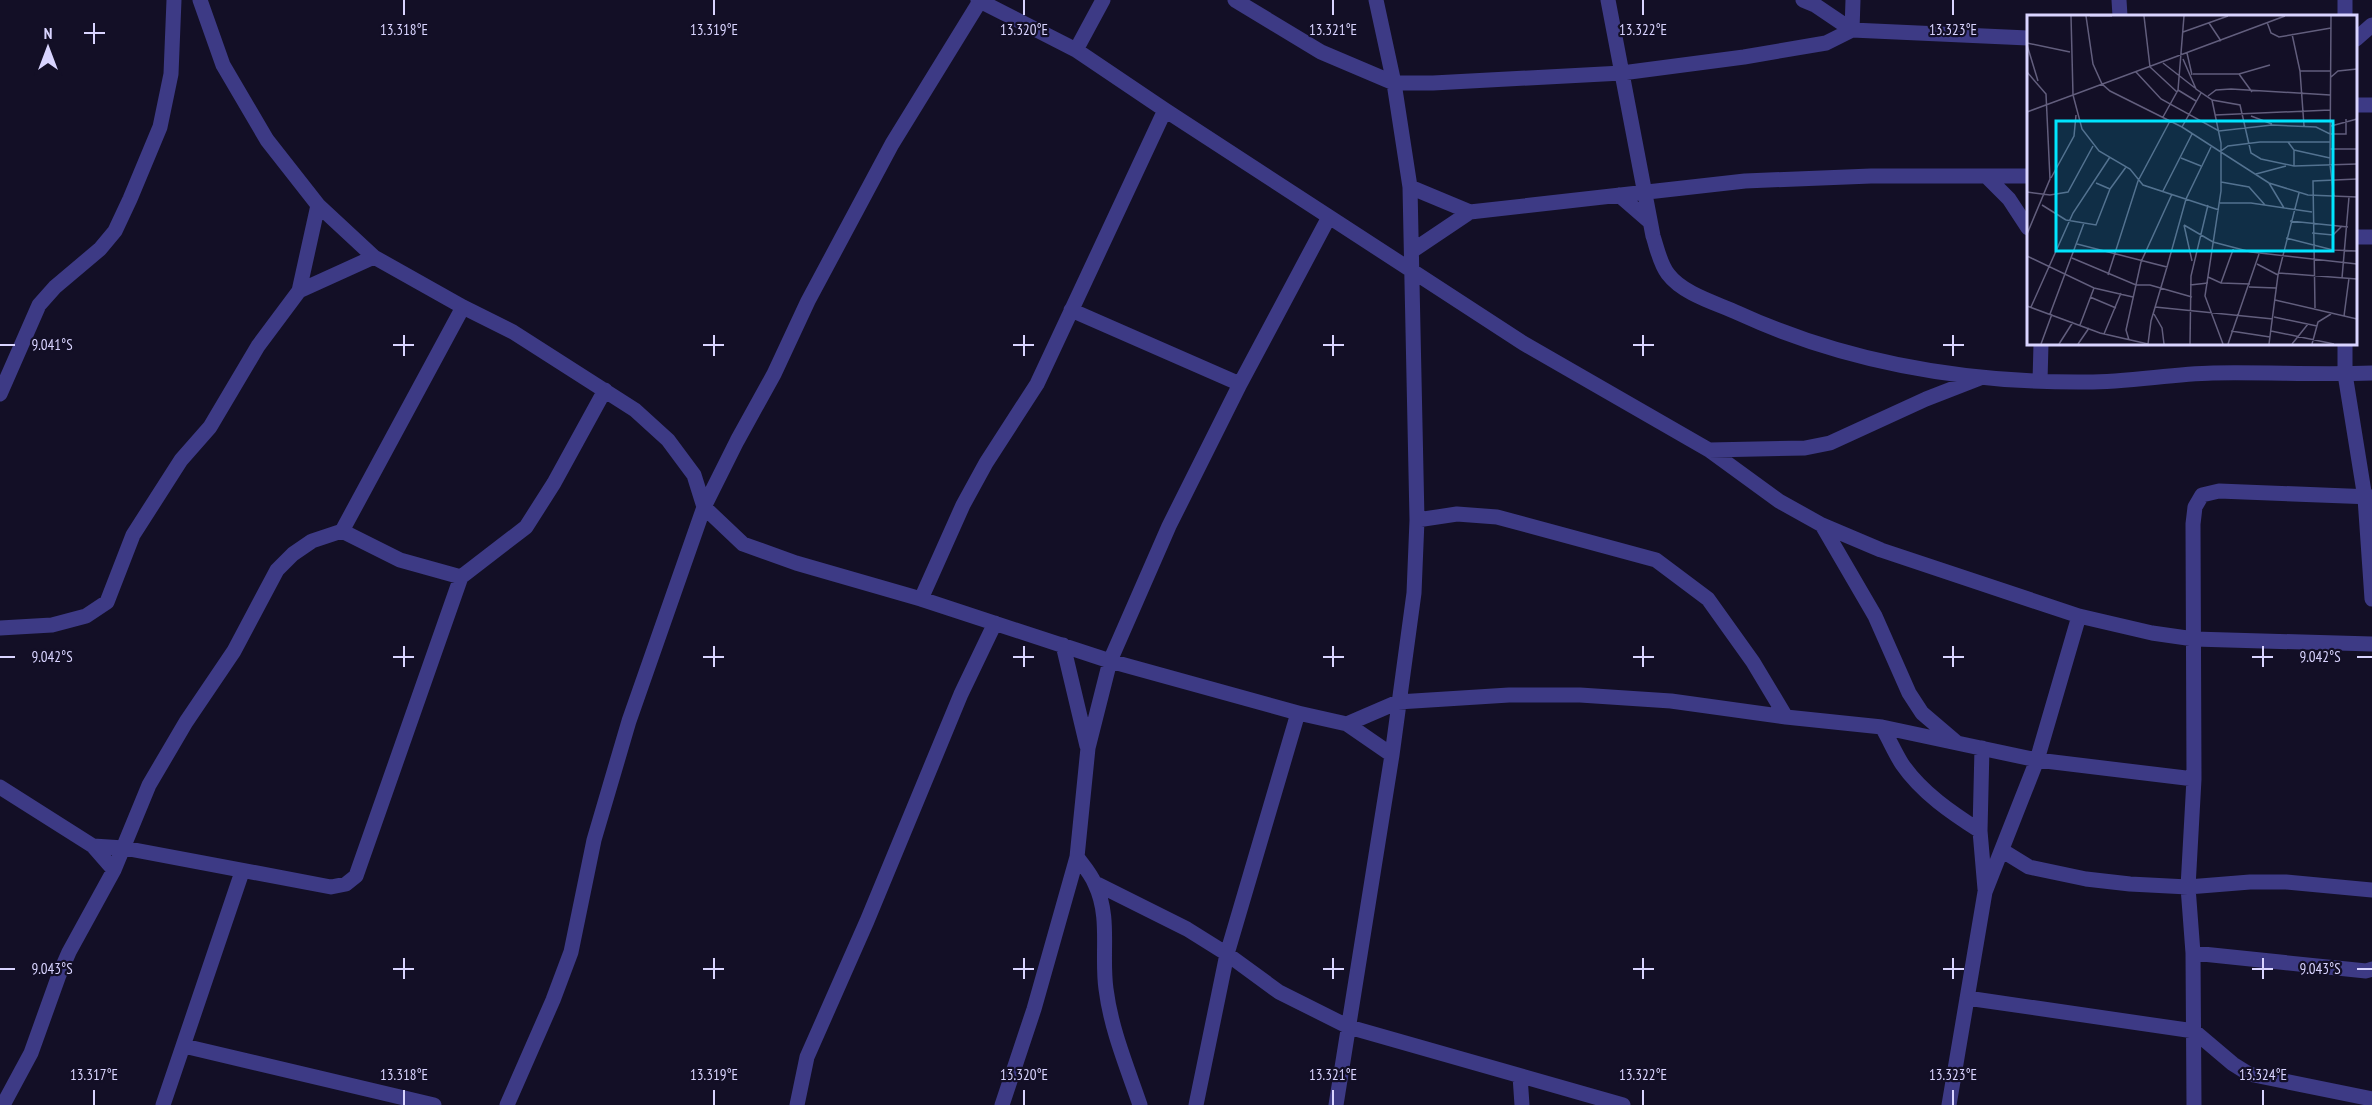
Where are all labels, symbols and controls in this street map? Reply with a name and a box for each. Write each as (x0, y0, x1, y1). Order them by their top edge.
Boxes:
inset map (2027, 15, 2357, 345)
north arrow (18, 18, 78, 78)
text: 13.318°E (380, 20, 428, 39)
text: 13.319°E (690, 20, 738, 39)
text: 13.320°E (1000, 20, 1048, 39)
text: 13.321°E (1309, 20, 1357, 39)
text: 13.322°E (1619, 20, 1667, 39)
text: 13.323°E (1929, 20, 1977, 39)
text: N (44, 23, 52, 43)
text: 9.041°S (31, 335, 73, 354)
text: 9.042°S (31, 647, 73, 666)
text: 9.042°S (2299, 647, 2341, 666)
text: 9.043°S (31, 959, 73, 978)
text: 9.043°S (2299, 959, 2341, 978)
text: 13.317°E (70, 1065, 118, 1084)
text: 13.318°E (380, 1065, 428, 1084)
text: 13.319°E (690, 1065, 738, 1084)
text: 13.320°E (1000, 1065, 1048, 1084)
text: 13.321°E (1309, 1065, 1357, 1084)
text: 13.322°E (1619, 1065, 1667, 1084)
text: 13.323°E (1929, 1065, 1977, 1084)
text: 13.324°E (2239, 1065, 2287, 1084)

